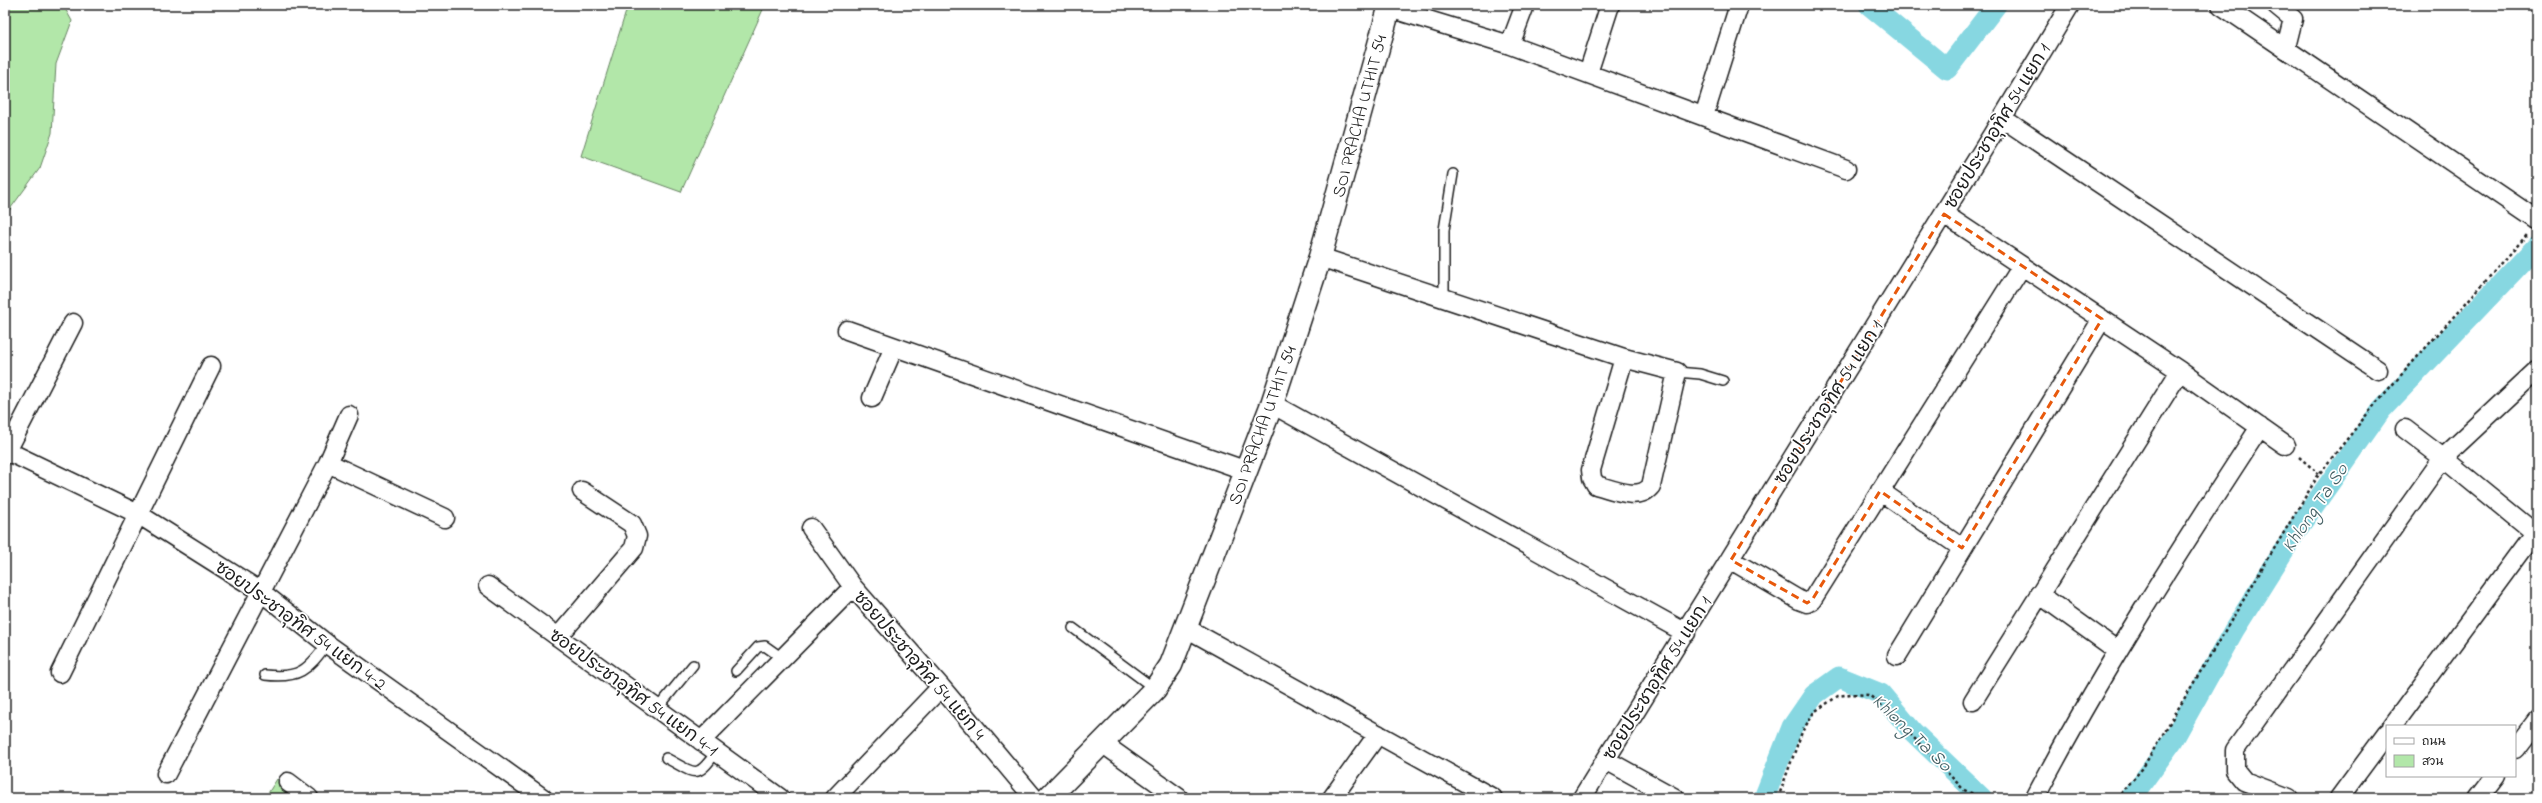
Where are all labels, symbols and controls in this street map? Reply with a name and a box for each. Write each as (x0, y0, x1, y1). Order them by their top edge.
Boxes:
street label: SOI PRACHA UTHIT 54 (1327, 32, 1395, 201)
street label: ซอยประชาอุทิศ 54 แยก 1 (1939, 39, 2059, 215)
street label: ซอยประชาอุทิศ 54 แยก 1 (1769, 316, 1891, 490)
street label: SOI PRACHA UTHIT 54 (1223, 342, 1305, 509)
water label: Khlong Ta So (2276, 458, 2357, 559)
street label: ซอยประชาอุทิศ 54 แยก 4-2 (209, 555, 391, 698)
street label: ซอยประชาอุทิศ 54 แยก 4 (846, 586, 991, 747)
street label: ซอยประชาอุทิศ 54 แยก 1 (1598, 592, 1720, 766)
street label: ซอยประชาอุทิศ 54 แยก 4-1 (543, 623, 723, 764)
water label: Khlong Ta So (1865, 689, 1958, 780)
legend (2386, 725, 2516, 777)
text: ถนน (2422, 733, 2446, 751)
text: สวน (2422, 753, 2443, 771)

